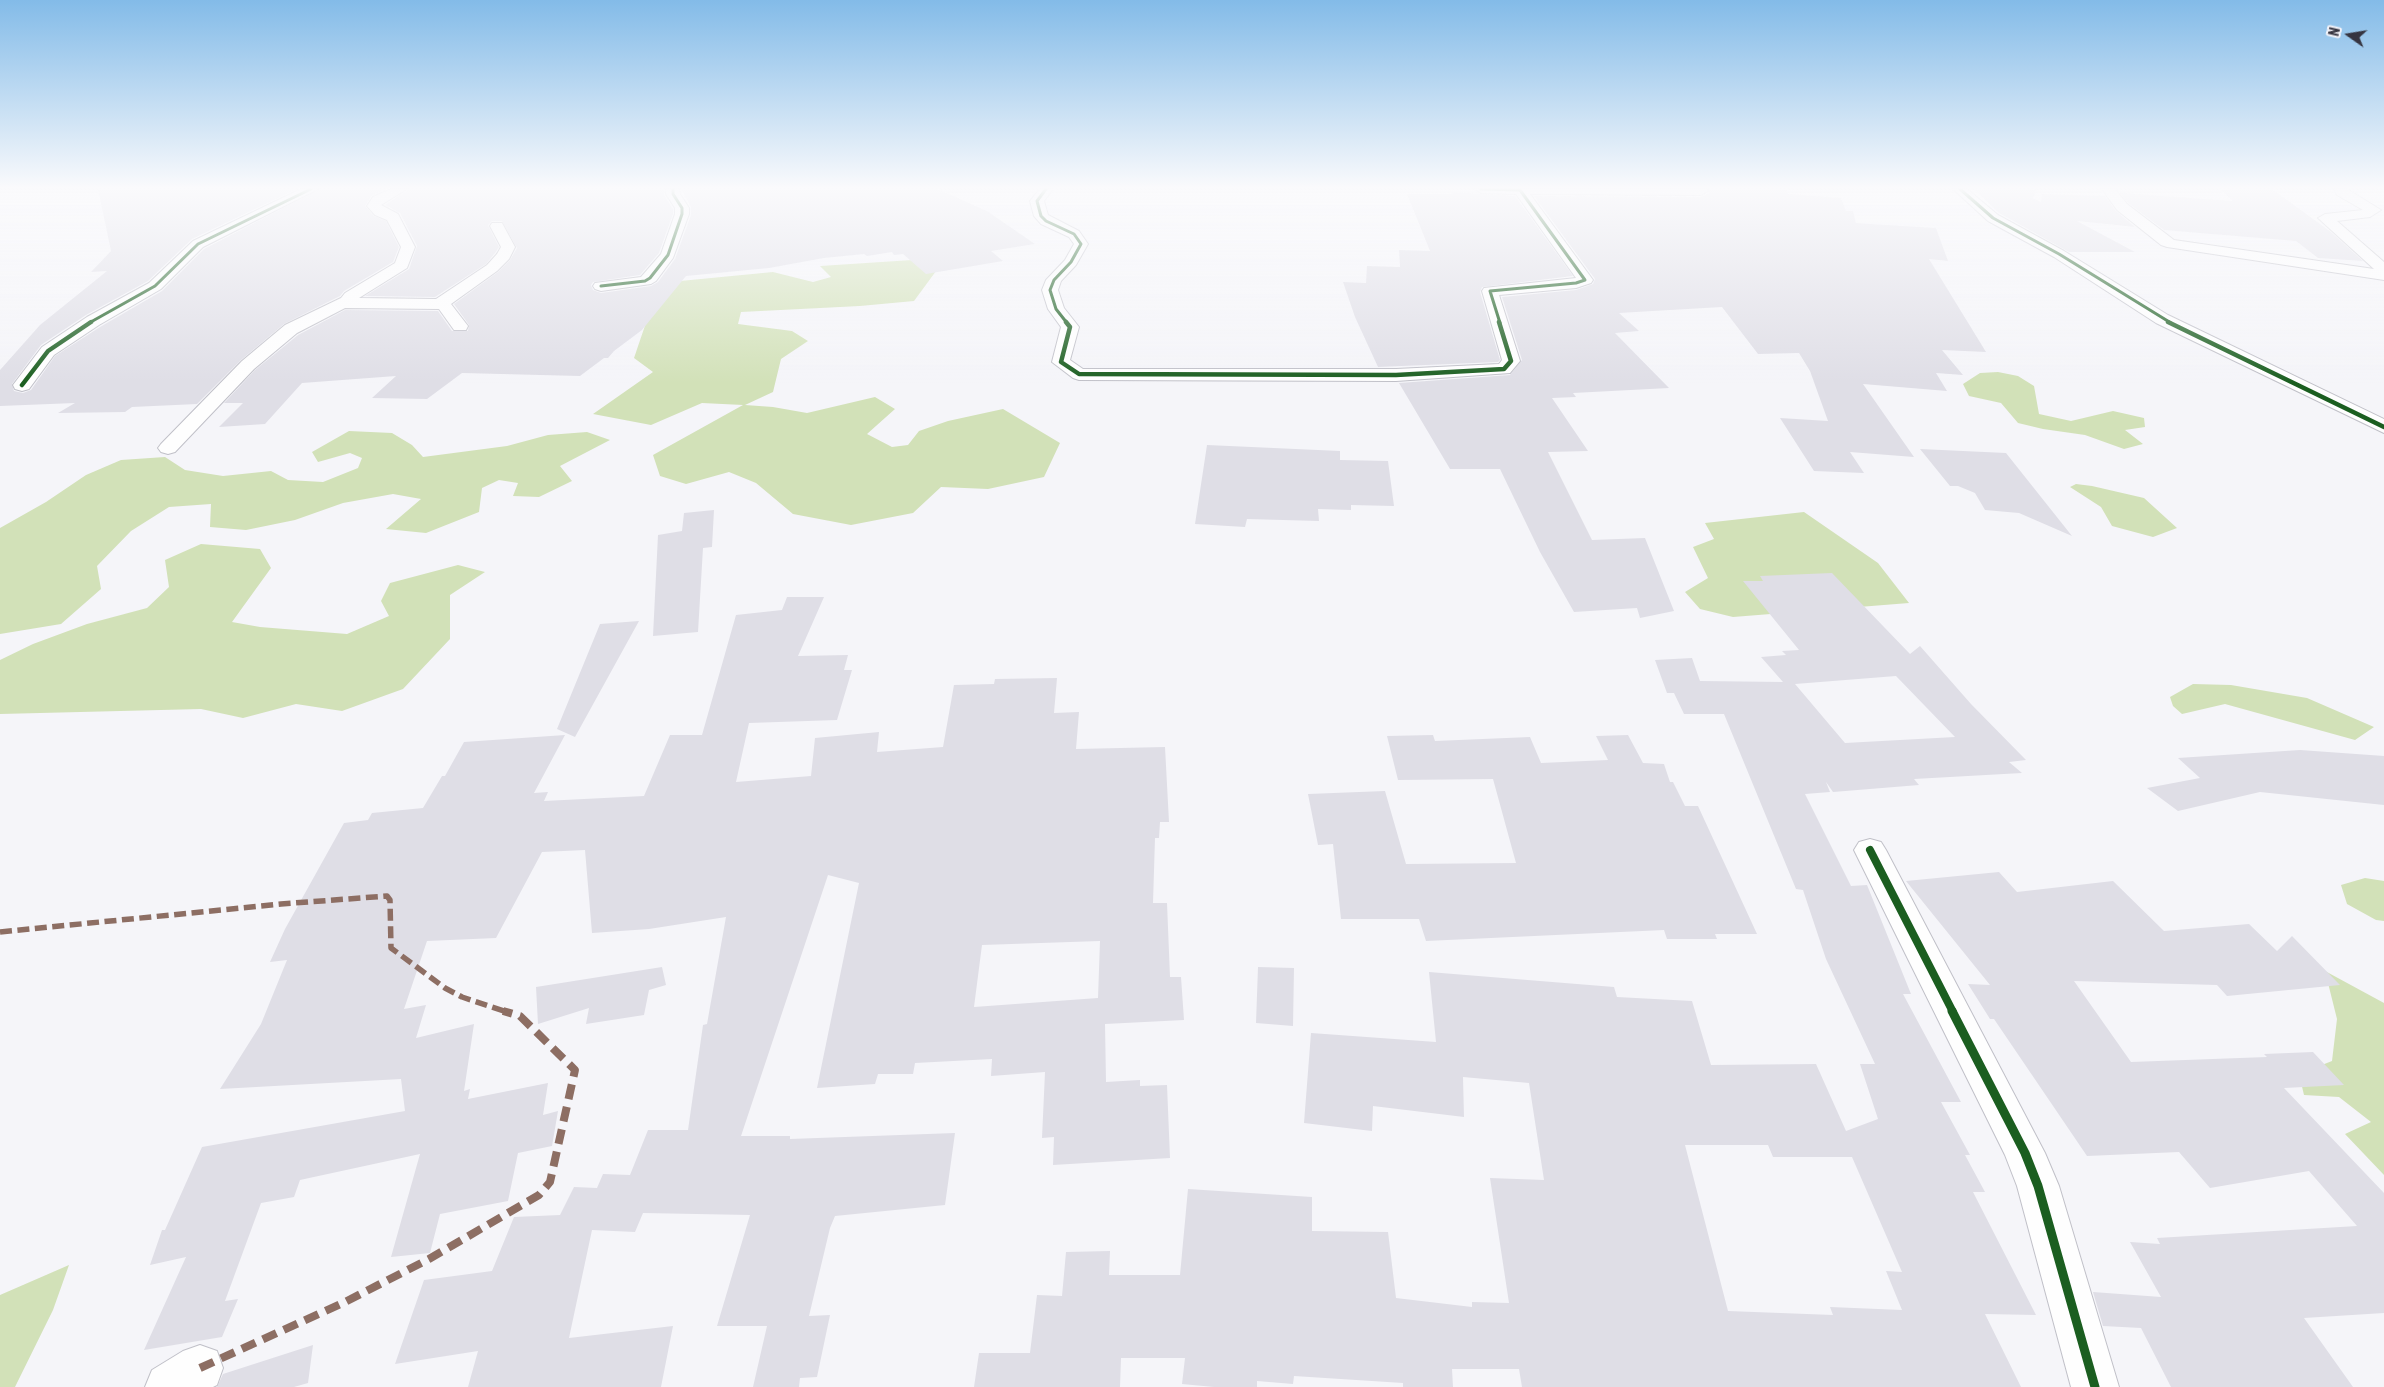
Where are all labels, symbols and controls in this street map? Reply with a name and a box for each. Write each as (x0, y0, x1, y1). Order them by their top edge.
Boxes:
north arrow (2324, 10, 2374, 60)
text: N (2326, 26, 2343, 37)

